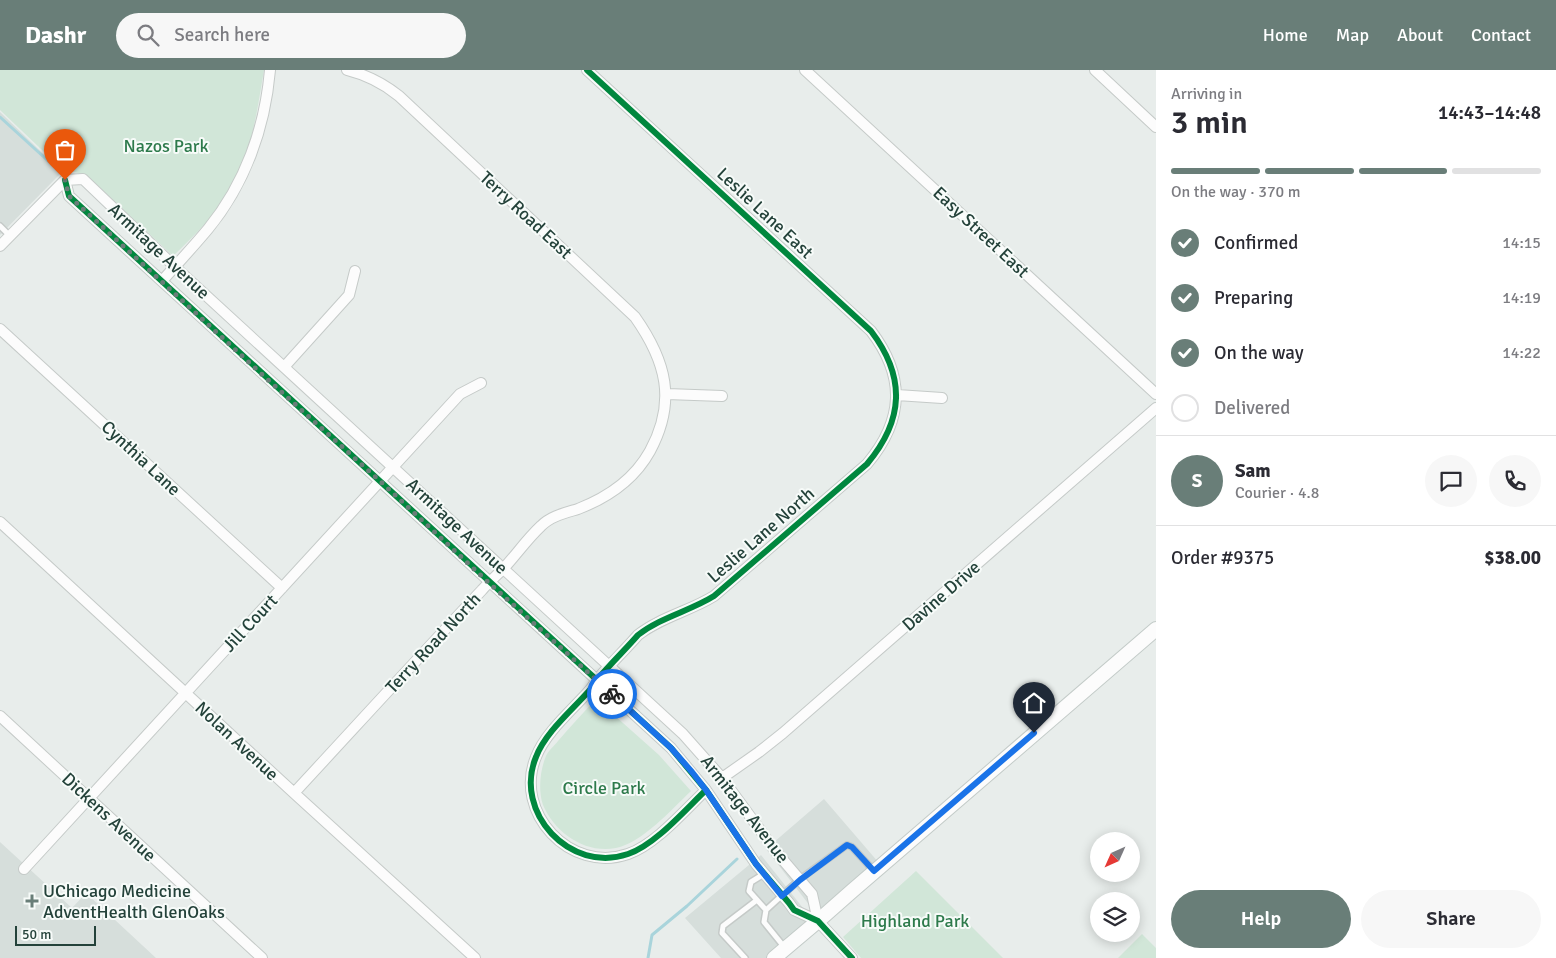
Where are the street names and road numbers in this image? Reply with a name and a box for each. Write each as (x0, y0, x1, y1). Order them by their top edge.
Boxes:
street label: Leslie Lane East (712, 163, 818, 263)
street label: Terry Road East (475, 167, 577, 263)
street label: Easy Street East (928, 182, 1034, 282)
street label: Armitage Avenue (104, 198, 214, 304)
street label: Cynthia Lane (97, 416, 185, 500)
street label: Armitage Avenue (402, 473, 512, 579)
street label: Leslie Lane North (703, 483, 819, 587)
street label: Davine Drive (897, 556, 985, 636)
street label: Terry Road North (381, 588, 485, 698)
street label: Jill Court (218, 590, 282, 656)
street label: Nolan Avenue (191, 697, 283, 785)
street label: Armitage Avenue (696, 751, 794, 867)
street label: Dickens Avenue (57, 768, 161, 866)

